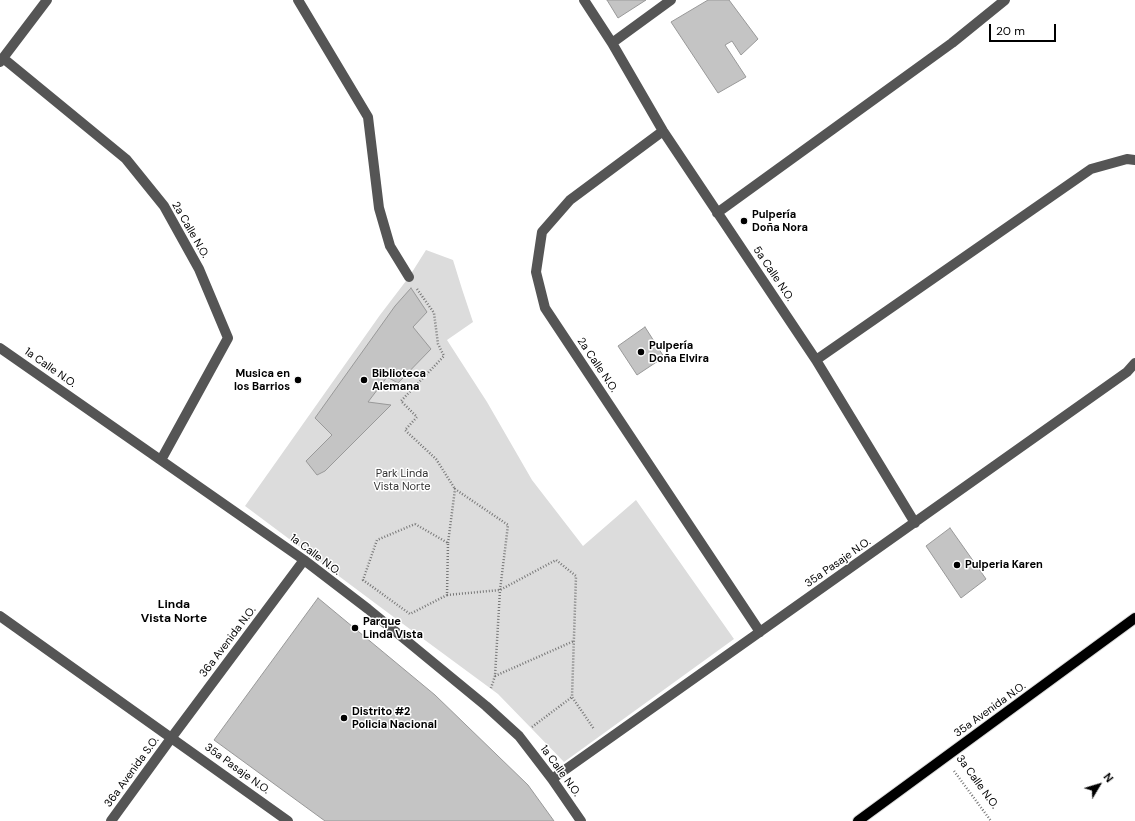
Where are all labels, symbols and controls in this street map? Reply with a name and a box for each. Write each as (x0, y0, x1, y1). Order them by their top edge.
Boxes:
scale bar (991, 16, 1058, 42)
text: 20 m (996, 23, 1025, 39)
street label: 2a Calle N.O. (169, 199, 211, 261)
place label: Pulpería Doña Nora (752, 208, 808, 234)
marker: Pulpería Doña Nora (739, 216, 749, 226)
street label: 5a Calle N.O. (750, 244, 796, 304)
street label: 2a Calle N.O. (574, 335, 620, 395)
place label: Pulpería Doña Elvira (649, 339, 709, 365)
street label: 1a Calle N.O. (22, 345, 78, 391)
marker: Pulpería Doña Elvira (636, 347, 646, 357)
place label: Musica en los Barrios (234, 367, 290, 393)
place label: Biblioteca Alemana (372, 367, 426, 393)
marker: Musica en los Barrios (293, 375, 303, 385)
marker: Biblioteca Alemana (359, 375, 369, 385)
park label: Park Linda Vista Norte (373, 467, 431, 493)
street label: 1a Calle N.O. (287, 532, 343, 578)
street label: 35a Pasaje N.O. (803, 535, 873, 591)
place label: Pulperia Karen (965, 558, 1043, 572)
marker: Pulperia Karen (952, 560, 962, 570)
district label: Linda Vista Norte (141, 598, 207, 626)
street label: 36a Avenida N.O. (197, 604, 259, 680)
place label: Parque Linda Vista (363, 615, 423, 641)
marker: Parque Linda Vista (350, 623, 360, 633)
street label: 35a Avenida N.O. (952, 680, 1028, 740)
place label: Distrito #2 Policia Nacional (352, 705, 437, 731)
marker: Distrito #2 Policia Nacional (339, 713, 349, 723)
street label: 36a Avenida S.O. (102, 734, 162, 810)
street label: 35a Pasaje N.O. (202, 741, 272, 797)
street label: 1a Calle N.O. (537, 743, 583, 799)
street label: 3a Calle N.O. (953, 753, 1001, 811)
north arrow (1079, 765, 1119, 805)
text: N (1100, 770, 1116, 785)

